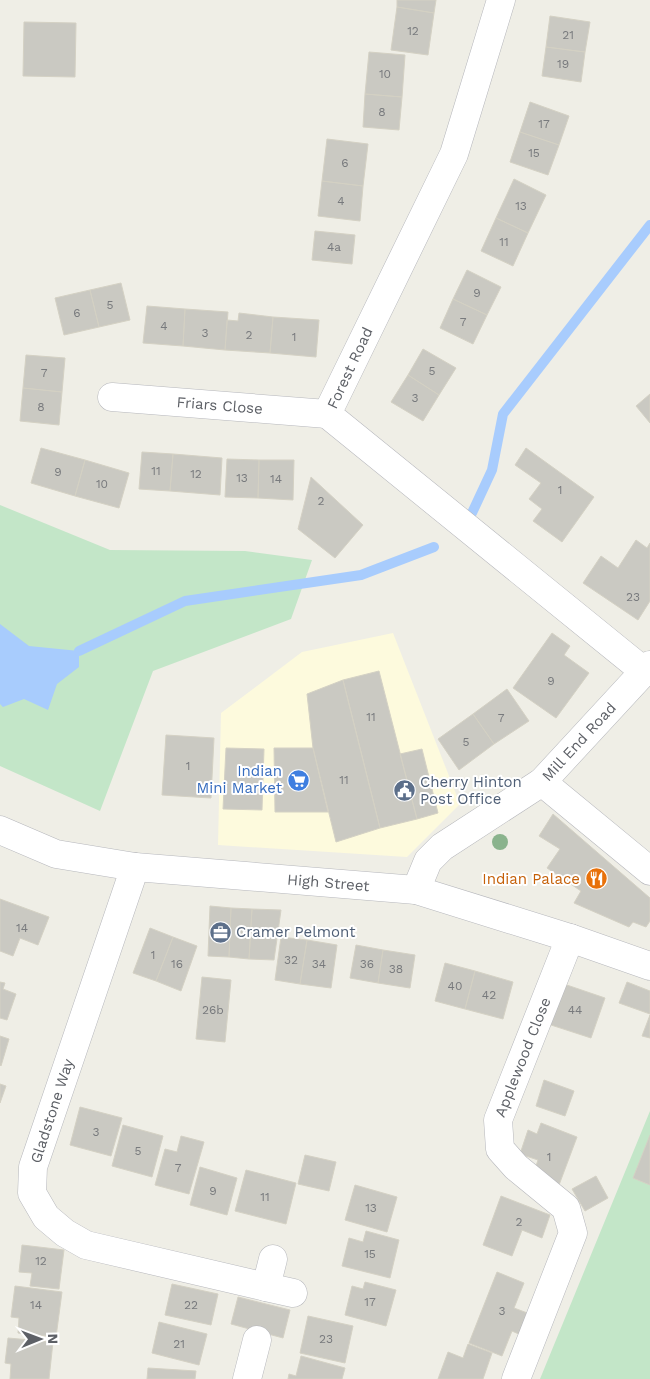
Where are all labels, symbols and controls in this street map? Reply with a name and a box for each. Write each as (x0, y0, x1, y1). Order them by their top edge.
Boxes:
house number: 12 (407, 24, 419, 38)
house number: 21 (562, 28, 574, 42)
house number: 19 (557, 57, 569, 71)
house number: 10 (379, 67, 391, 81)
house number: 8 (378, 105, 386, 119)
house number: 17 (538, 117, 550, 131)
house number: 15 (528, 146, 540, 160)
house number: 6 (341, 156, 349, 170)
house number: 4 (337, 194, 345, 208)
house number: 13 (515, 199, 527, 213)
house number: 11 (499, 235, 509, 249)
house number: 4a (327, 240, 341, 254)
house number: 9 (473, 286, 481, 300)
house number: 5 (107, 298, 114, 312)
house number: 6 (73, 306, 81, 320)
house number: 7 (460, 315, 467, 329)
house number: 4 (160, 319, 168, 333)
street label: Forest Road (323, 324, 377, 412)
house number: 3 (202, 326, 209, 340)
house number: 2 (246, 328, 253, 342)
house number: 1 (292, 330, 296, 344)
house number: 5 (429, 364, 436, 378)
house number: 7 (41, 366, 48, 380)
house number: 3 (412, 391, 419, 405)
street label: Friars Close (176, 393, 263, 418)
house number: 8 (37, 400, 45, 414)
house number: 11 (151, 464, 161, 478)
house number: 9 (54, 465, 62, 479)
house number: 12 (190, 467, 202, 481)
house number: 13 (236, 471, 248, 485)
house number: 14 (270, 472, 282, 486)
house number: 10 (96, 477, 108, 491)
house number: 1 (558, 483, 562, 497)
house number: 2 (318, 494, 325, 508)
house number: 23 (626, 590, 640, 604)
house number: 9 (547, 674, 555, 688)
street label: Mill End Road (538, 699, 620, 785)
house number: 11 (366, 710, 376, 724)
house number: 7 (498, 711, 505, 725)
house number: 5 (463, 735, 470, 749)
house number: 1 (186, 759, 190, 773)
place label: Indian Mini Market (197, 762, 283, 797)
supermarket icon: Indian Mini Market (286, 768, 310, 792)
house number: 11 (339, 773, 349, 787)
place label: Cherry Hinton Post Office (420, 773, 522, 808)
public building icon: Cherry Hinton Post Office (392, 779, 416, 803)
restaurant icon: Indian Palace (584, 867, 608, 891)
street label: High Street (286, 870, 371, 895)
place label: Indian Palace (482, 870, 580, 888)
office icon: Cramer Pelmont (208, 920, 232, 944)
house number: 14 (16, 921, 28, 935)
place label: Cramer Pelmont (236, 923, 356, 941)
house number: 1 (151, 948, 155, 962)
house number: 32 (284, 953, 298, 967)
house number: 16 (171, 957, 183, 971)
house number: 34 (312, 957, 326, 971)
house number: 36 (360, 957, 374, 971)
house number: 38 (389, 962, 403, 976)
house number: 40 (448, 979, 462, 993)
house number: 42 (482, 988, 496, 1002)
street label: Applewood Close (491, 995, 555, 1120)
house number: 26b (202, 1003, 224, 1017)
house number: 44 (568, 1003, 582, 1017)
street label: Gladstone Way (27, 1056, 77, 1166)
house number: 3 (93, 1125, 100, 1139)
house number: 5 (135, 1144, 142, 1158)
house number: 1 (547, 1150, 551, 1164)
house number: 7 (175, 1161, 182, 1175)
house number: 9 (209, 1184, 217, 1198)
house number: 11 (260, 1190, 270, 1204)
house number: 13 (365, 1201, 377, 1215)
house number: 2 (516, 1215, 523, 1229)
house number: 15 (364, 1247, 376, 1261)
house number: 12 (35, 1254, 47, 1268)
house number: 17 (364, 1295, 376, 1309)
house number: 14 (30, 1298, 42, 1312)
house number: 22 (184, 1298, 198, 1312)
house number: 3 (499, 1304, 506, 1318)
north arrow (15, 1314, 65, 1364)
house number: 23 (319, 1332, 333, 1346)
text: N (45, 1333, 61, 1344)
house number: 21 (173, 1337, 185, 1351)

